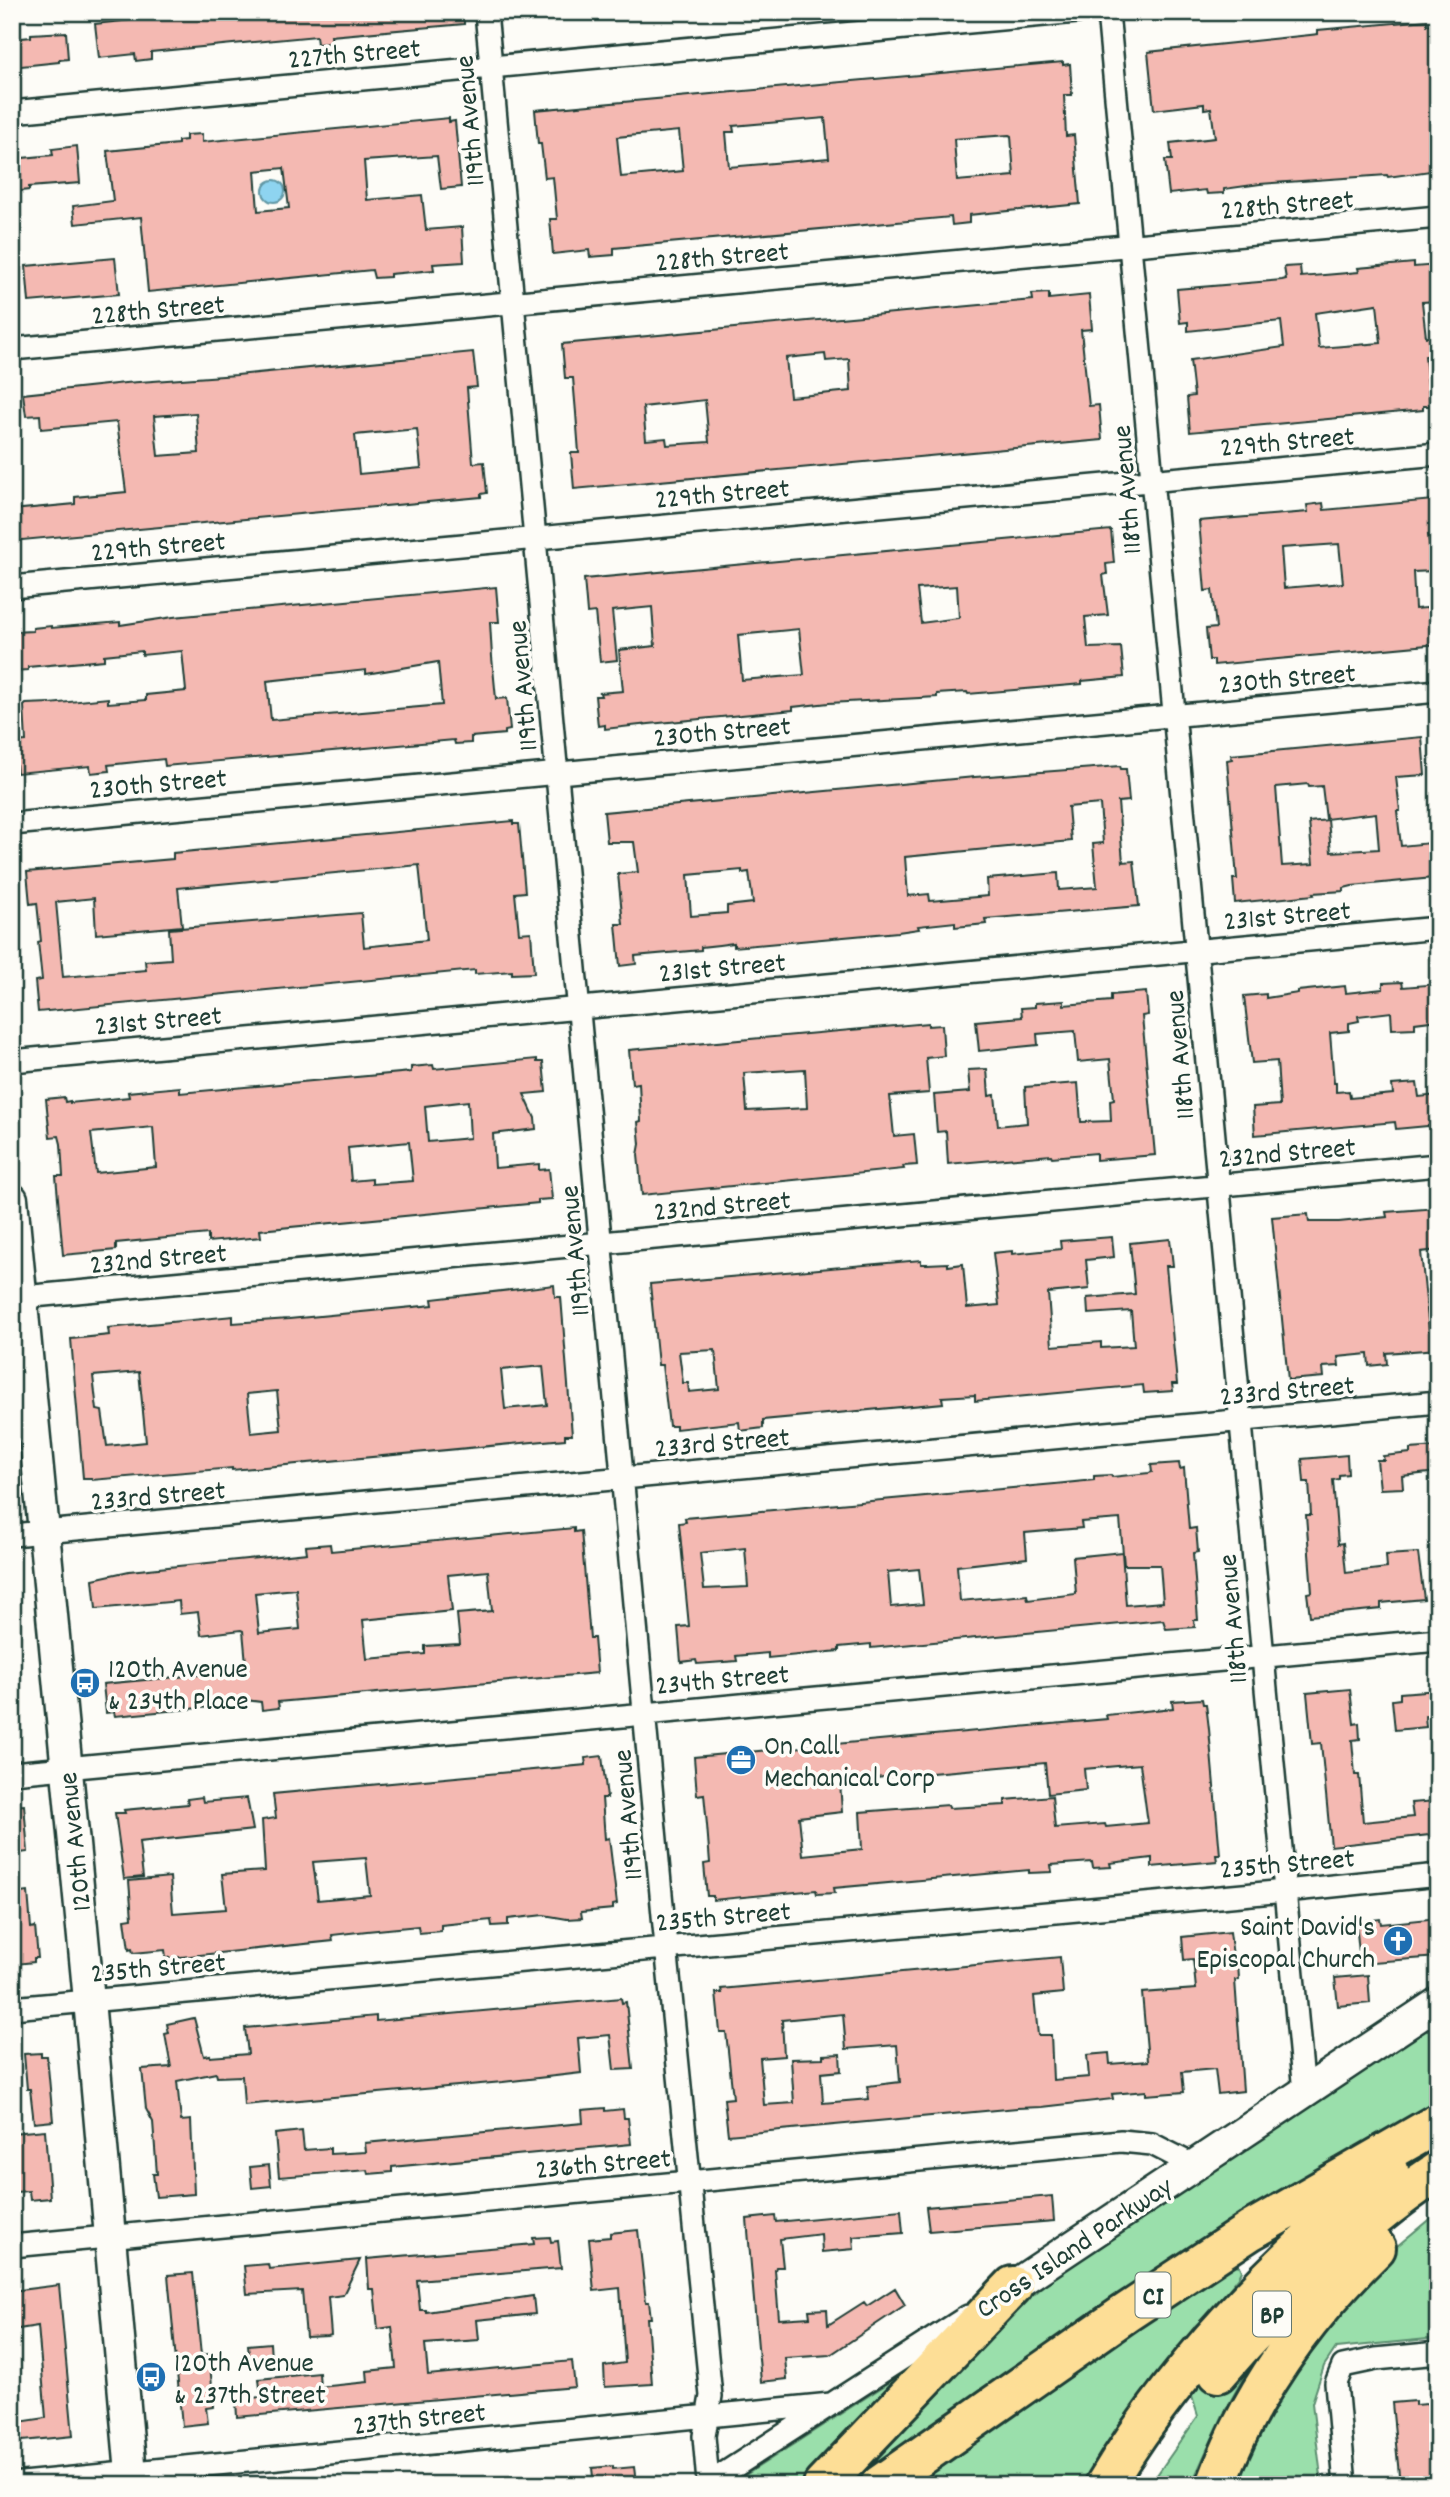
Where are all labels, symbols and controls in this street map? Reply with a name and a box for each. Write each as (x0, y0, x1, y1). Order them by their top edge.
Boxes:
street label: 227th Street (287, 31, 422, 83)
street label: 119th Avenue (447, 53, 499, 188)
street label: 228th Street (1219, 182, 1356, 234)
street label: 228th Street (654, 234, 791, 286)
street label: 228th Street (90, 287, 227, 339)
street label: 229th Street (1218, 419, 1356, 471)
street label: 118th Avenue (1104, 423, 1156, 556)
street label: 229th Street (653, 471, 791, 523)
street label: 229th Street (89, 524, 227, 576)
street label: 119th Avenue (500, 618, 552, 753)
street label: 230th Street (1217, 656, 1358, 708)
street label: 230th Street (652, 709, 793, 761)
street label: 230th Street (88, 761, 229, 813)
street label: 231st Street (1222, 894, 1353, 944)
street label: 231st Street (657, 946, 788, 996)
street label: 118th Avenue (1157, 988, 1209, 1121)
street label: 231st Street (93, 999, 224, 1049)
street label: 232nd Street (1217, 1130, 1358, 1182)
street label: 119th Avenue (552, 1183, 604, 1318)
street label: 232nd Street (652, 1183, 793, 1235)
street label: 232nd Street (88, 1236, 229, 1288)
street label: 233rd Street (1218, 1368, 1356, 1420)
street label: 233rd Street (653, 1420, 791, 1472)
street label: 233rd Street (89, 1473, 227, 1525)
street label: 118th Avenue (1210, 1552, 1262, 1685)
place label: 120th Avenue & 234th Place (108, 1652, 249, 1724)
street label: 234th Street (654, 1657, 791, 1709)
bus stop icon: 120th Avenue & 234th Place (68, 1666, 102, 1700)
place label: On Call Mechanical Corp (764, 1729, 935, 1801)
office icon: On Call Mechanical Corp (724, 1743, 758, 1777)
street label: 119th Avenue (605, 1747, 657, 1882)
street label: 120th Avenue (51, 1770, 105, 1913)
street label: 235th Street (1218, 1841, 1357, 1893)
street label: 235th Street (654, 1894, 793, 1946)
place label: Saint David's Episcopal Church (1196, 1910, 1375, 1982)
church icon: Saint David's Episcopal Church (1381, 1924, 1415, 1958)
street label: 235th Street (89, 1945, 228, 1997)
street label: 236th Street (534, 2141, 673, 2193)
street label: Cross Island Parkway (969, 2169, 1183, 2331)
road number: CI (1136, 2272, 1170, 2318)
road number: BP (1253, 2292, 1291, 2336)
place label: 120th Avenue & 237th Street (174, 2346, 326, 2418)
bus stop icon: 120th Avenue & 237th Street (134, 2360, 168, 2394)
street label: 237th Street (351, 2395, 488, 2449)

